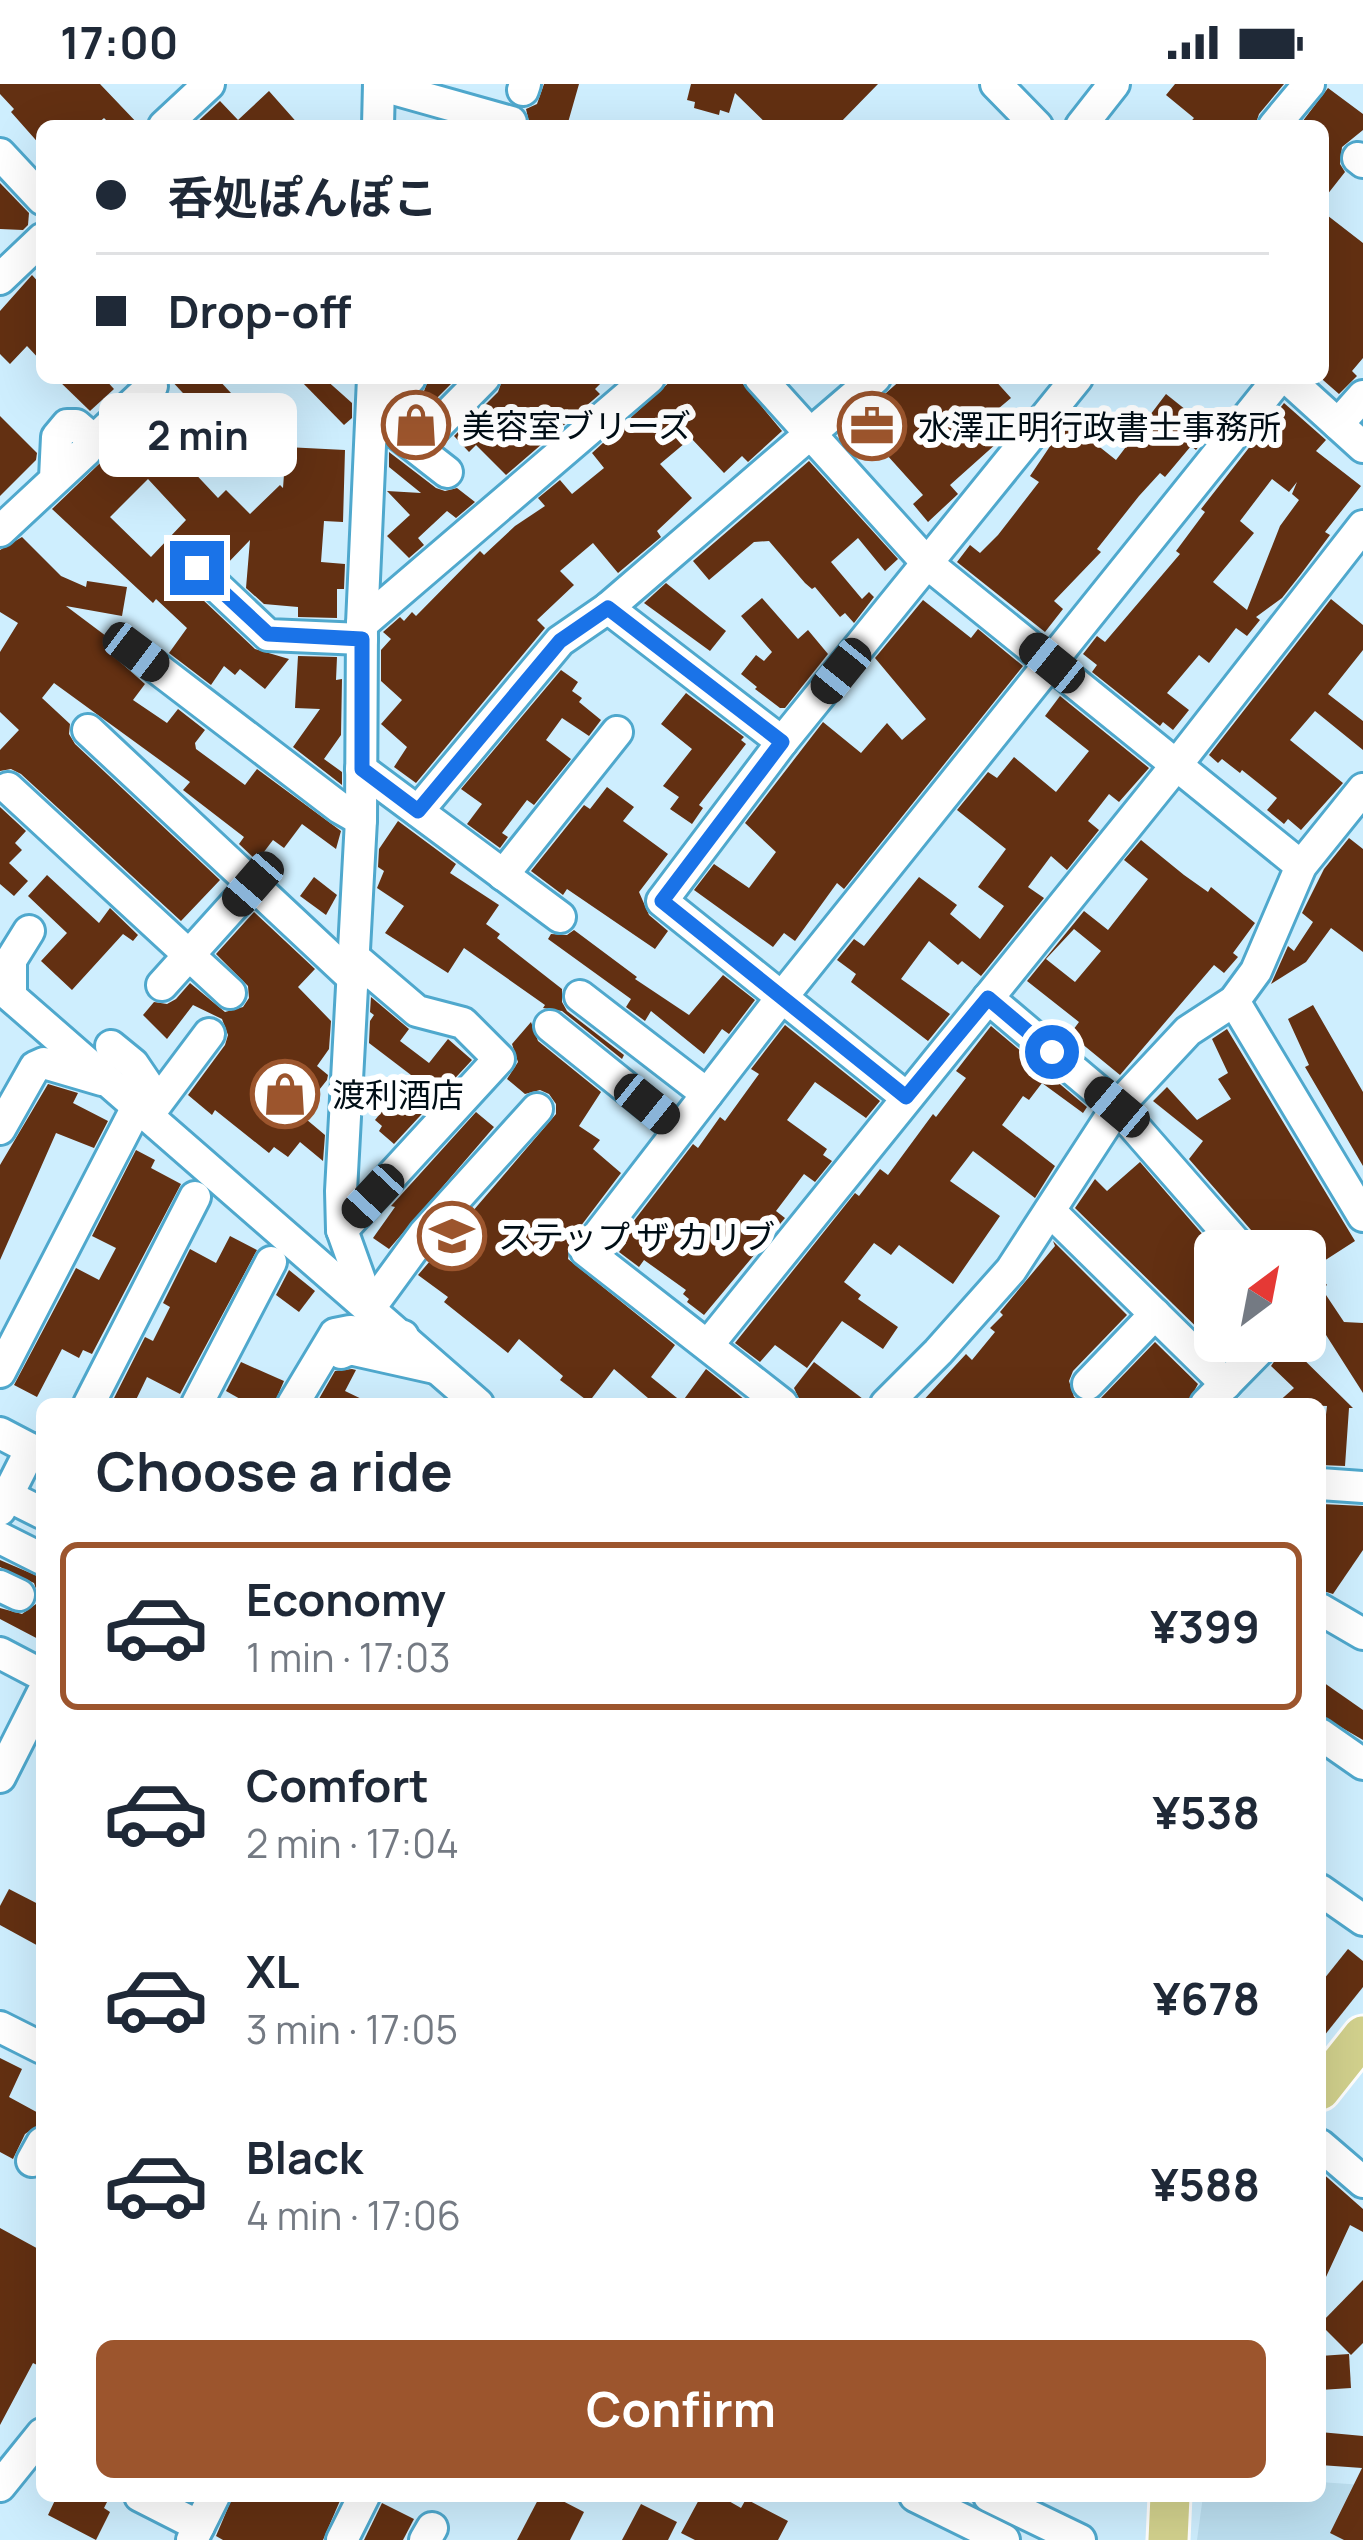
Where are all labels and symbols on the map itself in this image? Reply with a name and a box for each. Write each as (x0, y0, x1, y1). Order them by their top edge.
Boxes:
shop icon: 美容室ブリーズ (381, 390, 451, 460)
office icon: 水澤正明行政書士事務所 (837, 391, 907, 461)
callout: 2 min (98, 394, 296, 478)
place label: 美容室ブリーズ (462, 403, 691, 448)
place label: 水澤正明行政書士事務所 (918, 404, 1281, 449)
route end (170, 541, 224, 595)
car (96, 616, 176, 688)
car (1013, 626, 1091, 700)
car (804, 632, 878, 710)
car (216, 845, 290, 923)
route start (1025, 1025, 1079, 1079)
shop icon: 渡利酒店 (250, 1059, 320, 1129)
car (608, 1067, 686, 1141)
car (1078, 1070, 1156, 1144)
place label: 渡利酒店 (332, 1072, 464, 1117)
car (335, 1157, 411, 1235)
school or university icon: ステップ ザ カリブ (417, 1201, 487, 1271)
place label: ステップ ザ カリブ (498, 1214, 775, 1259)
north arrow (1194, 1230, 1326, 1362)

